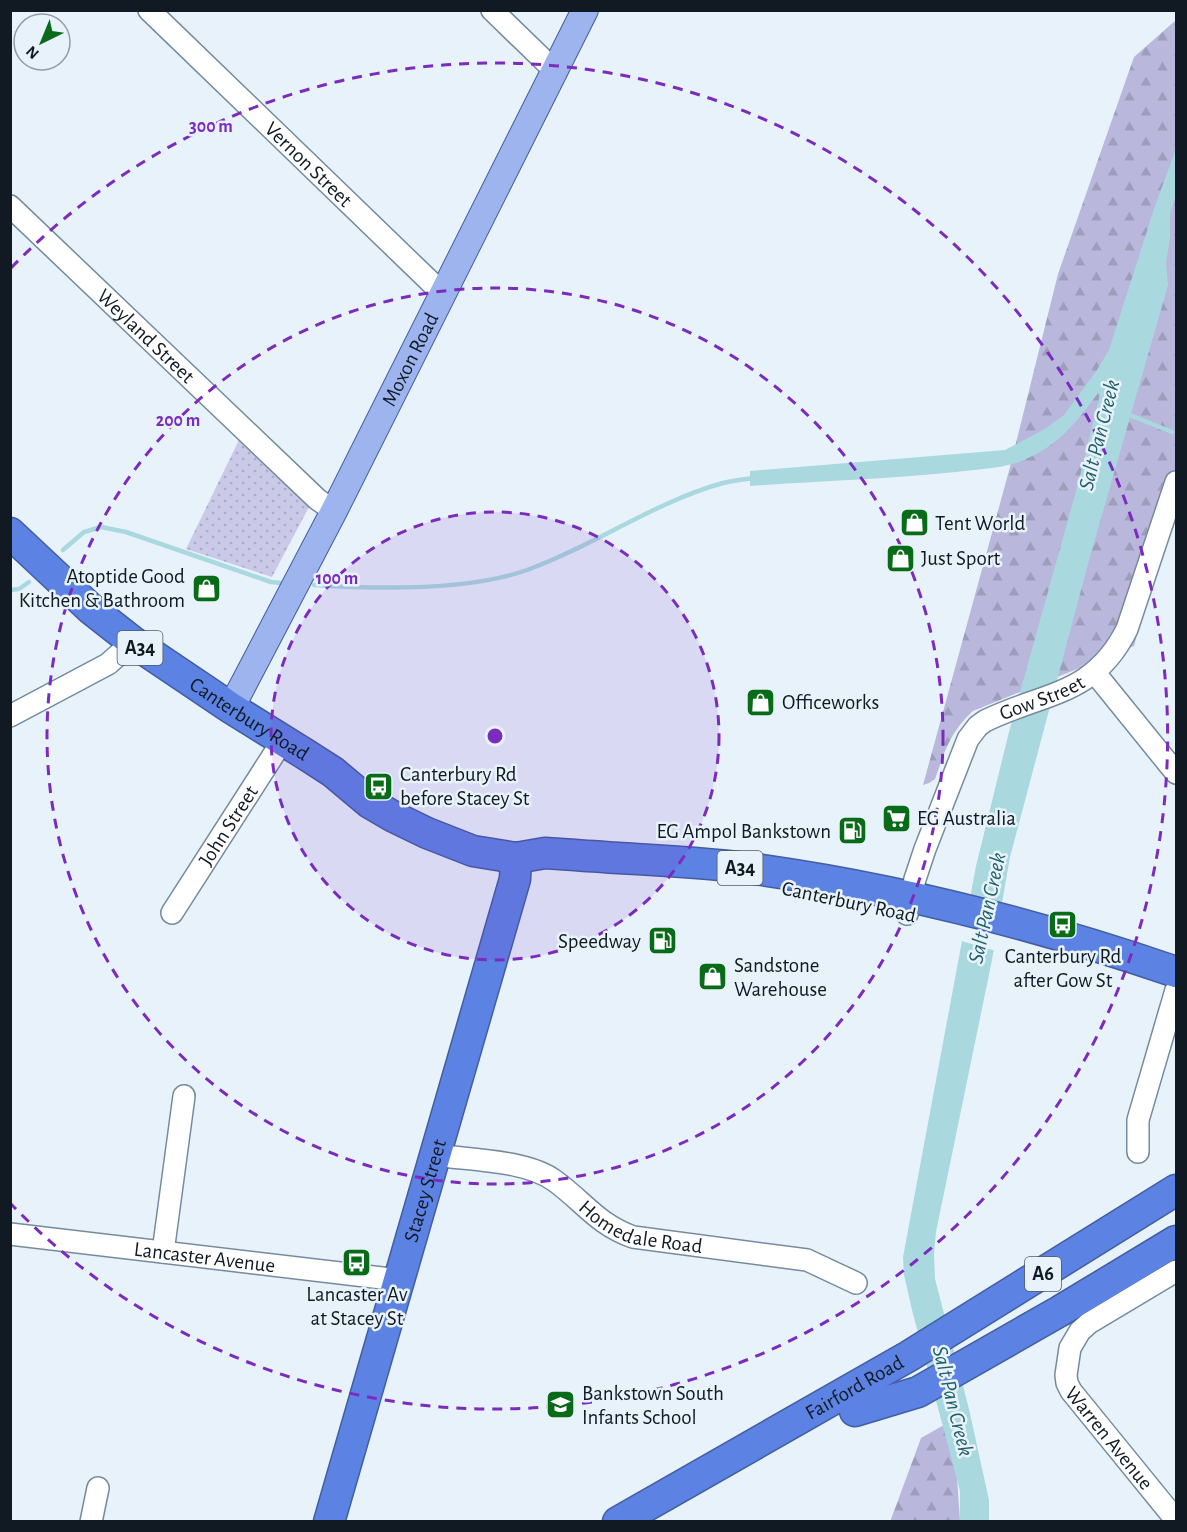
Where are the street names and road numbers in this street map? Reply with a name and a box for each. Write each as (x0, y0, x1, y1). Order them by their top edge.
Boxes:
street label: Vernon Street (261, 118, 357, 211)
street label: Weyland Street (93, 285, 199, 387)
street label: Moxon Road (378, 309, 442, 409)
road number: A34 (118, 631, 162, 665)
street label: Gow Street (996, 671, 1088, 724)
street label: Canterbury Road (186, 673, 313, 764)
street label: John Street (195, 781, 262, 869)
road number: A34 (718, 851, 762, 885)
street label: Canterbury Road (780, 878, 918, 927)
street label: Stacey Street (400, 1136, 450, 1244)
street label: Homedale Road (575, 1196, 704, 1257)
street label: Lancaster Avenue (133, 1238, 276, 1276)
road number: A6 (1025, 1257, 1061, 1291)
street label: Fairford Road (802, 1351, 907, 1423)
street label: Warren Avenue (1061, 1383, 1157, 1493)

